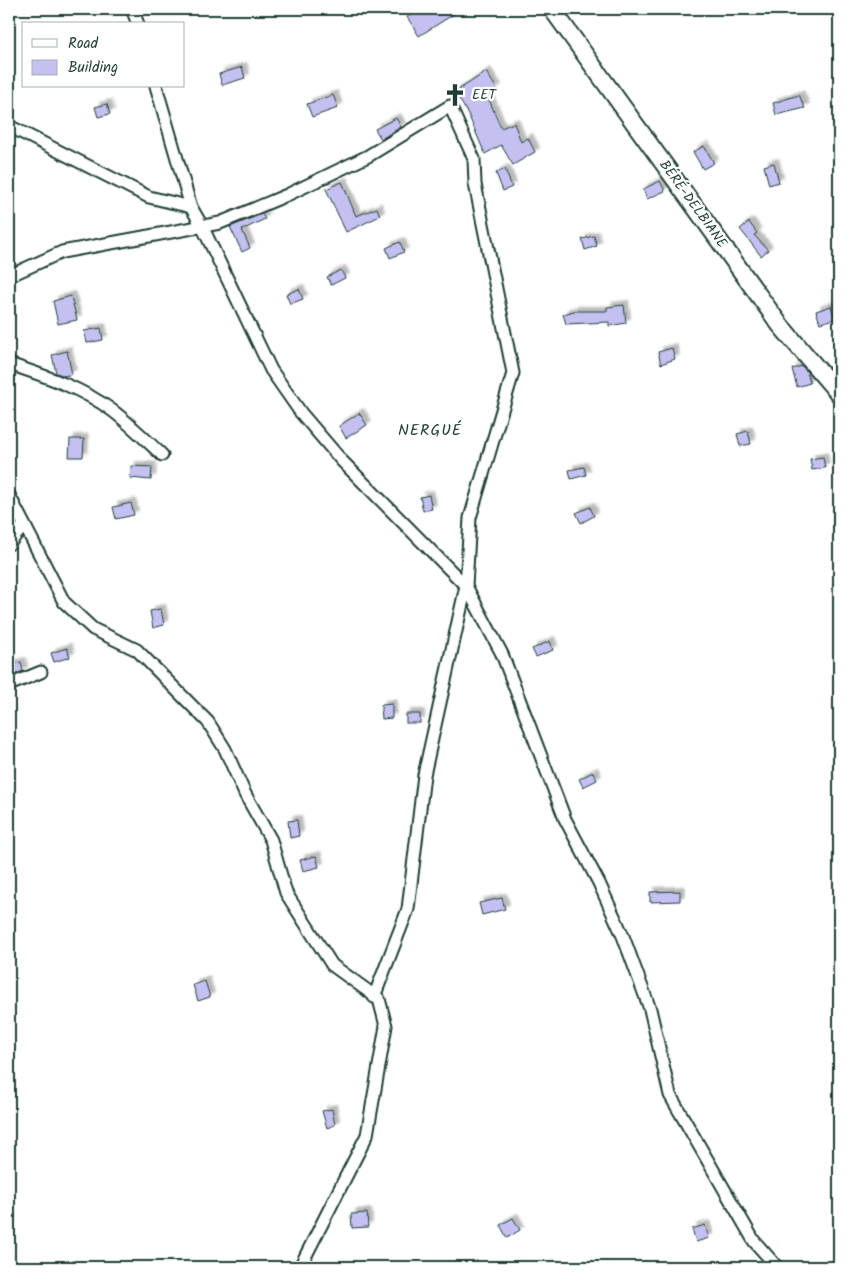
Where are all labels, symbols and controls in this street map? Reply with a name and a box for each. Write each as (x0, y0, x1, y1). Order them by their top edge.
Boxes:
legend (22, 22, 185, 88)
text: Road (68, 32, 99, 56)
text: Building (68, 56, 118, 80)
church icon: EET (442, 82, 468, 108)
place label: EET (472, 84, 497, 106)
street label: BÉRÉ-DELBIANE (653, 155, 733, 253)
district label: NERGUÉ (398, 418, 462, 443)

